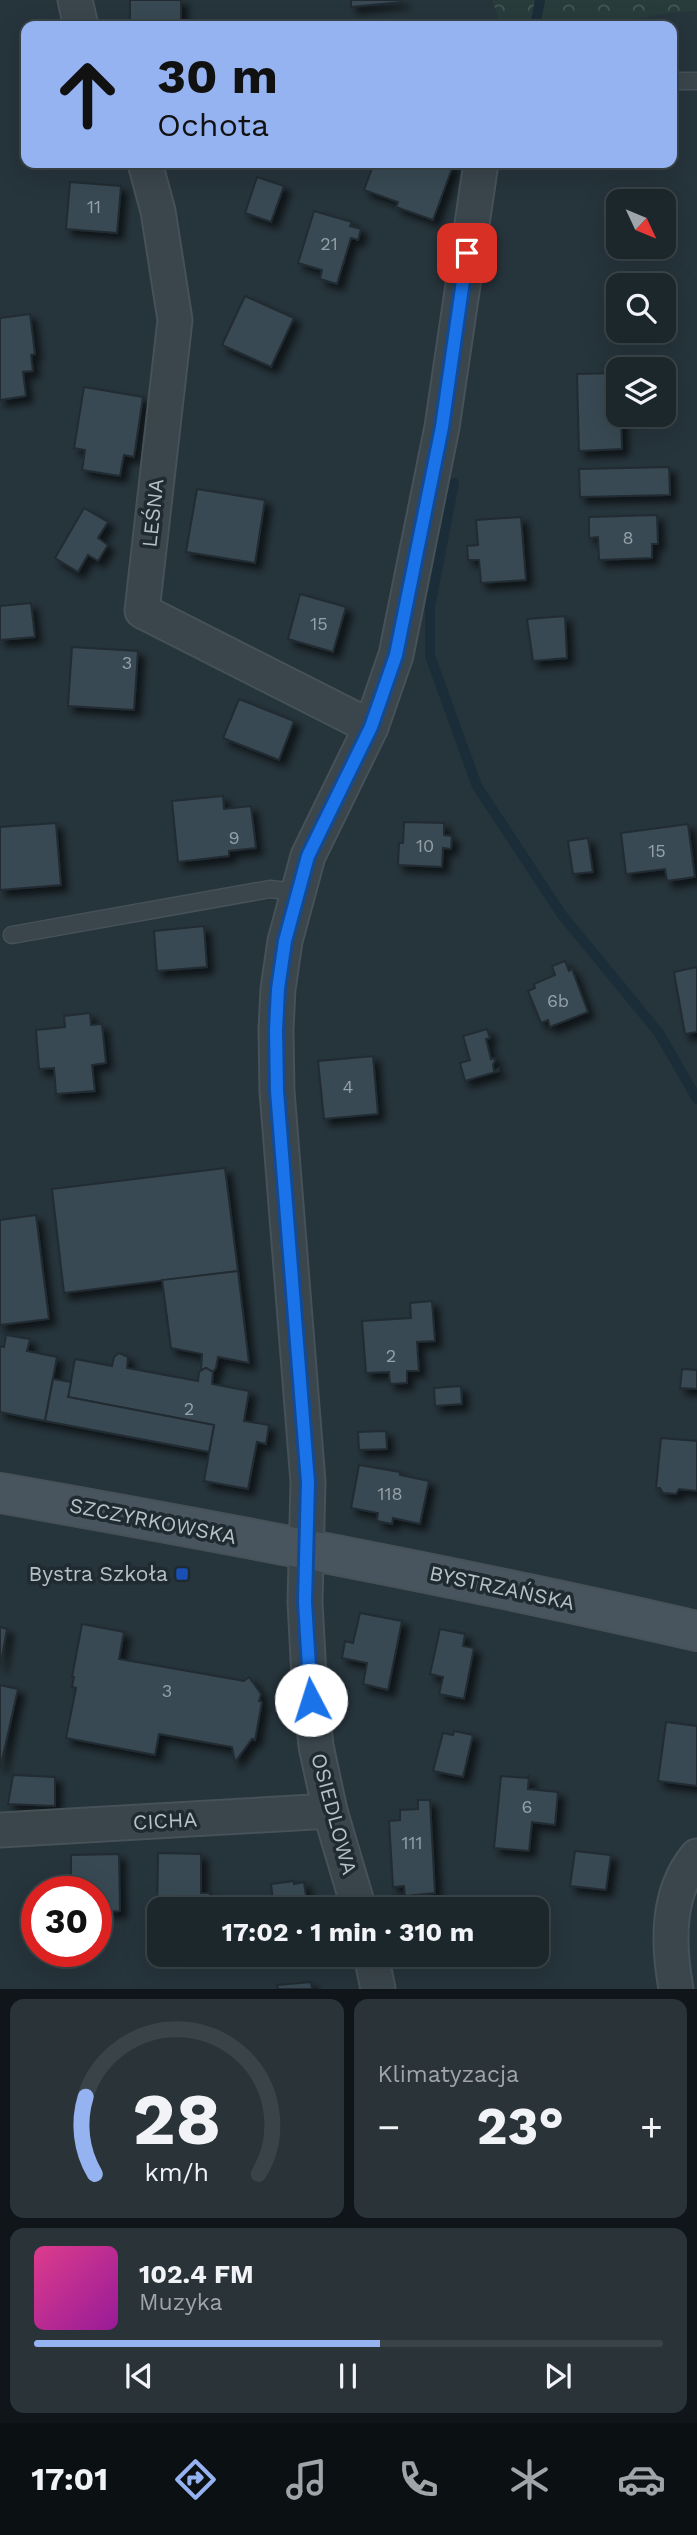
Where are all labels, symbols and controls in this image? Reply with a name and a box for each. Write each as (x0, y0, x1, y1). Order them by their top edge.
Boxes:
text: 30 m (157, 47, 278, 105)
icon: ahead (42, 49, 133, 140)
text: Ochota (157, 106, 269, 144)
north arrow (606, 189, 676, 259)
map controls (606, 189, 676, 427)
house number: 11 (87, 196, 101, 217)
pin (437, 223, 497, 283)
house number: 21 (320, 233, 338, 254)
icon: arrive (448, 234, 486, 272)
button: search (606, 273, 676, 343)
button: layers (606, 357, 676, 427)
street label: LEŚNA (136, 477, 169, 548)
house number: 8 (622, 527, 634, 548)
house number: 15 (310, 613, 328, 634)
house number: 3 (122, 652, 132, 673)
house number: 9 (228, 827, 240, 848)
house number: 10 (416, 835, 434, 856)
house number: 15 (648, 840, 666, 861)
house number: 6b (547, 990, 569, 1011)
house number: 4 (343, 1076, 354, 1097)
house number: 2 (386, 1345, 396, 1366)
house number: 2 (184, 1398, 194, 1419)
house number: 118 (377, 1483, 403, 1504)
street label: SZCZYRKOWSKA (68, 1492, 239, 1549)
street label: BYSTRZAŃSKA (427, 1560, 577, 1615)
place label: Bystra Szkoła (29, 1561, 168, 1586)
marker: Bystra Szkoła (174, 1566, 190, 1582)
position arrow (274, 1663, 348, 1737)
house number: 3 (162, 1680, 172, 1701)
street label: OSIEDLOWA (306, 1750, 363, 1877)
house number: 6 (522, 1796, 532, 1817)
street label: CICHA (132, 1806, 198, 1835)
house number: 111 (401, 1832, 423, 1853)
speed limit sign: 30 (21, 1876, 112, 1967)
text: 17:02 · 1 min · 310 m (222, 1917, 474, 1947)
text: Klimatyzacja (378, 2061, 519, 2088)
text: 28 (132, 2077, 221, 2163)
text: 23° (476, 2096, 564, 2157)
text: − (378, 2105, 400, 2149)
text: + (640, 2105, 663, 2149)
text: km/h (145, 2158, 209, 2187)
text: 102.4 FM (139, 2259, 254, 2289)
text: Muzyka (139, 2289, 223, 2316)
icon: previous (120, 2357, 158, 2395)
icon: pause (329, 2357, 367, 2395)
icon: next (539, 2357, 577, 2395)
icon: directions (171, 2455, 220, 2504)
icon: music (282, 2455, 331, 2504)
icon: phone (394, 2455, 443, 2504)
icon: climate (505, 2455, 554, 2504)
icon: car (617, 2455, 666, 2504)
text: 17:01 (31, 2460, 108, 2498)

